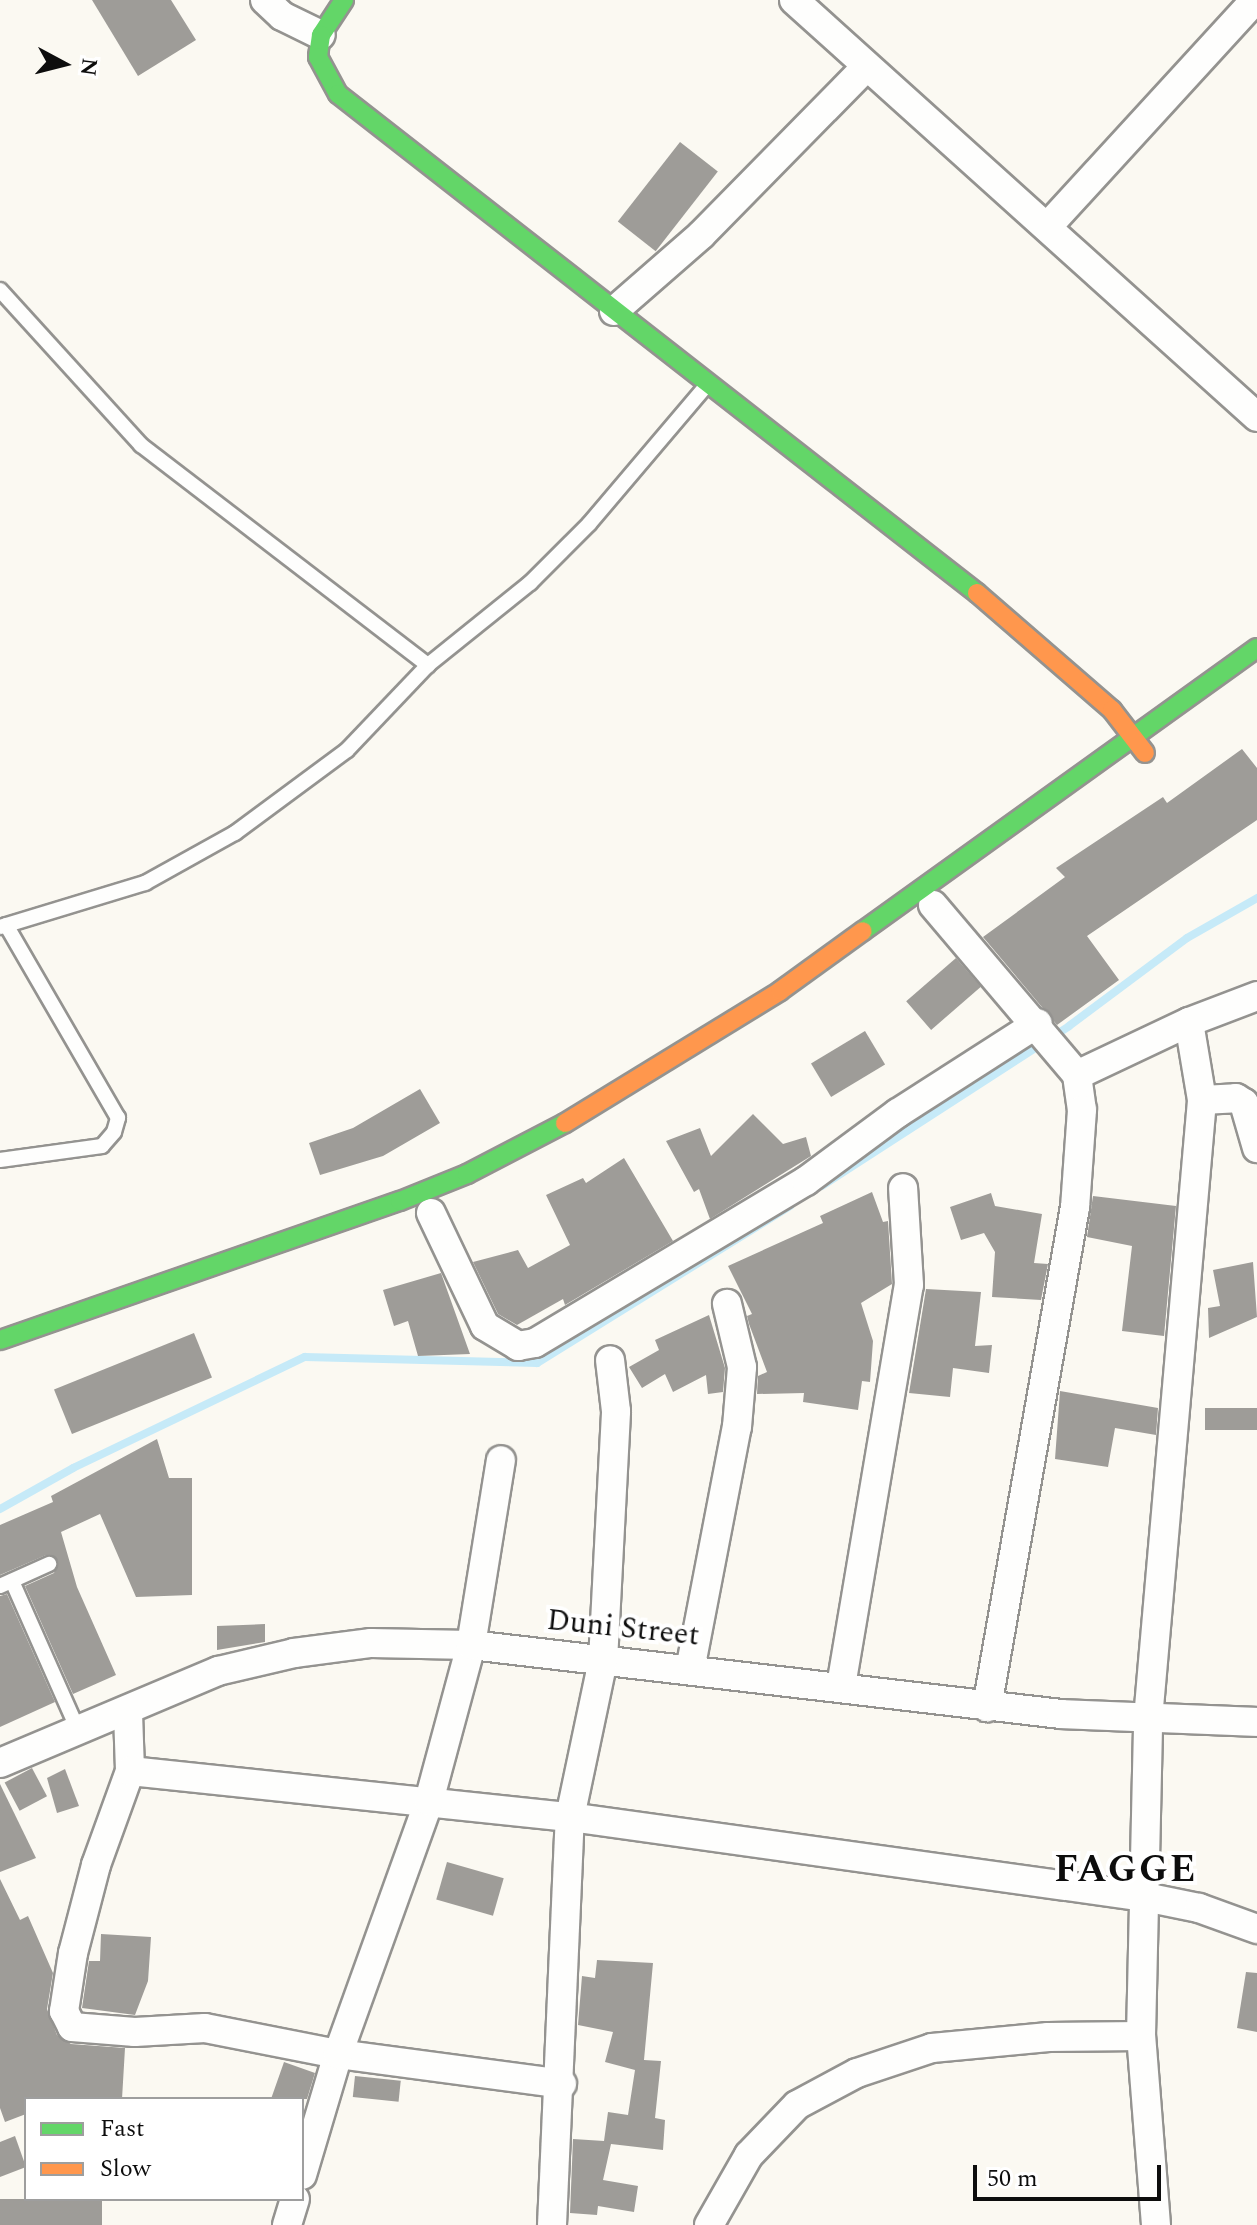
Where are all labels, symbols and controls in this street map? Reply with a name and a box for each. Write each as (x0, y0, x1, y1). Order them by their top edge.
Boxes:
north arrow (24, 24, 104, 104)
text: N (71, 56, 106, 78)
street label: Duni Street (545, 1602, 701, 1654)
district label: FAGGE (1054, 1848, 1198, 1894)
legend (24, 2097, 304, 2201)
text: Fast (100, 2111, 145, 2147)
scale bar (977, 2149, 1165, 2199)
text: Slow (100, 2151, 151, 2187)
text: 50 m (987, 2161, 1038, 2197)

